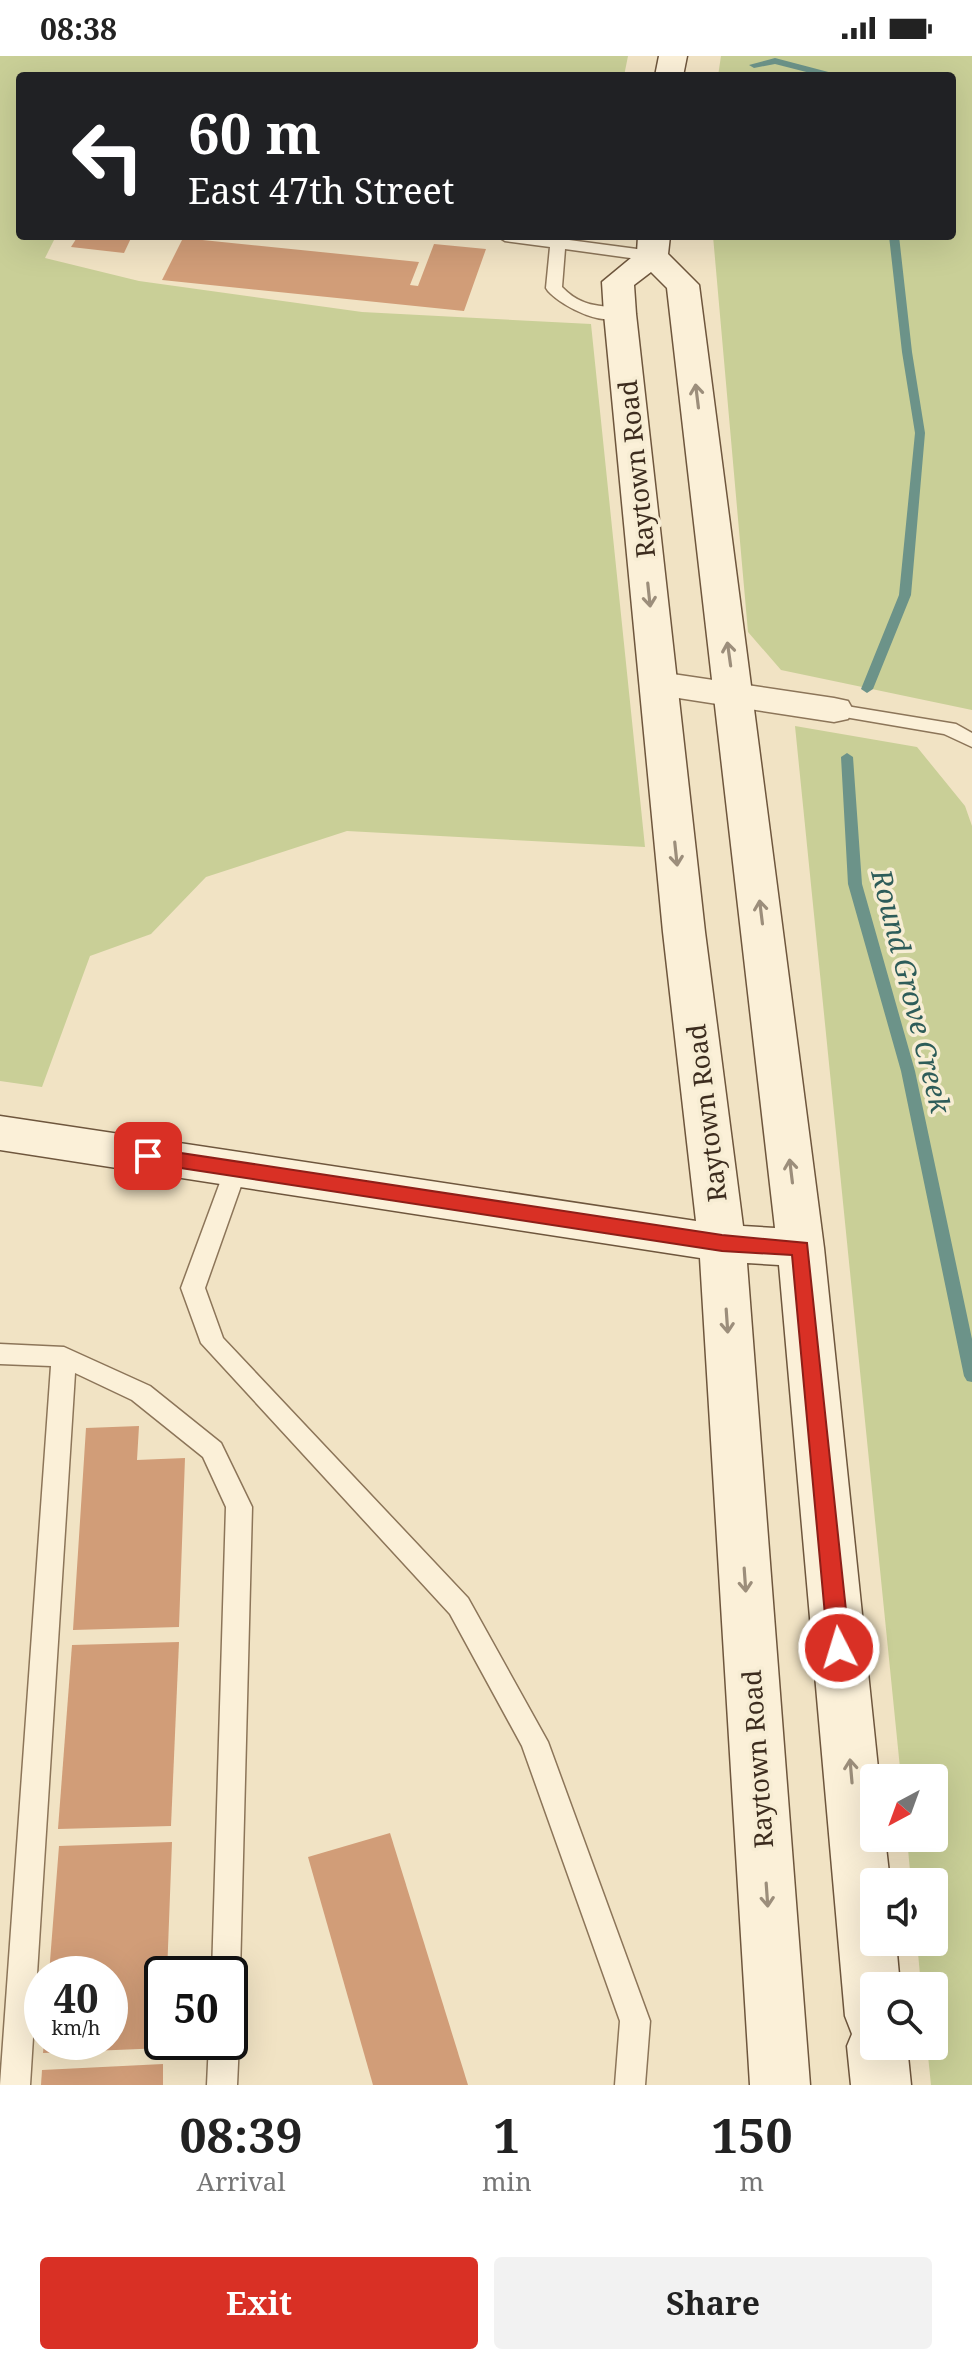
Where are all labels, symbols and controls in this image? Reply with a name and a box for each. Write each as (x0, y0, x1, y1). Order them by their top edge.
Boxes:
text: 08:38 (40, 8, 117, 49)
text: 60 m (188, 94, 321, 170)
icon: left (56, 104, 160, 208)
text: East 47th Street (188, 166, 455, 215)
street label: Raytown Road (609, 378, 663, 560)
one-way arrow (689, 383, 704, 410)
one-way arrow (642, 581, 657, 608)
one-way arrow (721, 642, 736, 667)
one-way arrow (669, 840, 684, 867)
water label: Round Grove Creek (863, 864, 961, 1118)
one-way arrow (753, 900, 768, 925)
street label: Raytown Road (677, 1022, 735, 1204)
pin (114, 1122, 182, 1190)
icon: arrive (126, 1134, 170, 1178)
one-way arrow (784, 1158, 799, 1184)
one-way arrow (720, 1307, 735, 1334)
one-way arrow (738, 1566, 753, 1593)
position arrow (797, 1606, 881, 1690)
street label: Raytown Road (733, 1669, 781, 1849)
one-way arrow (843, 1759, 858, 1785)
north arrow (860, 1764, 948, 1852)
map controls (860, 1764, 948, 2060)
button: sound (860, 1868, 948, 1956)
one-way arrow (760, 1882, 775, 1908)
speed limit sign: 50 (144, 1956, 248, 2060)
text: 40 (53, 1970, 99, 2025)
button: search (860, 1972, 948, 2060)
text: km/h (51, 2014, 101, 2041)
text: 08:39 (179, 2102, 303, 2167)
text: 1 (493, 2102, 520, 2167)
text: 150 (711, 2102, 793, 2167)
text: Arrival (197, 2163, 285, 2199)
text: min (482, 2163, 532, 2199)
text: m (740, 2163, 764, 2199)
button: Exit (40, 2257, 478, 2349)
button: Share (494, 2257, 932, 2349)

